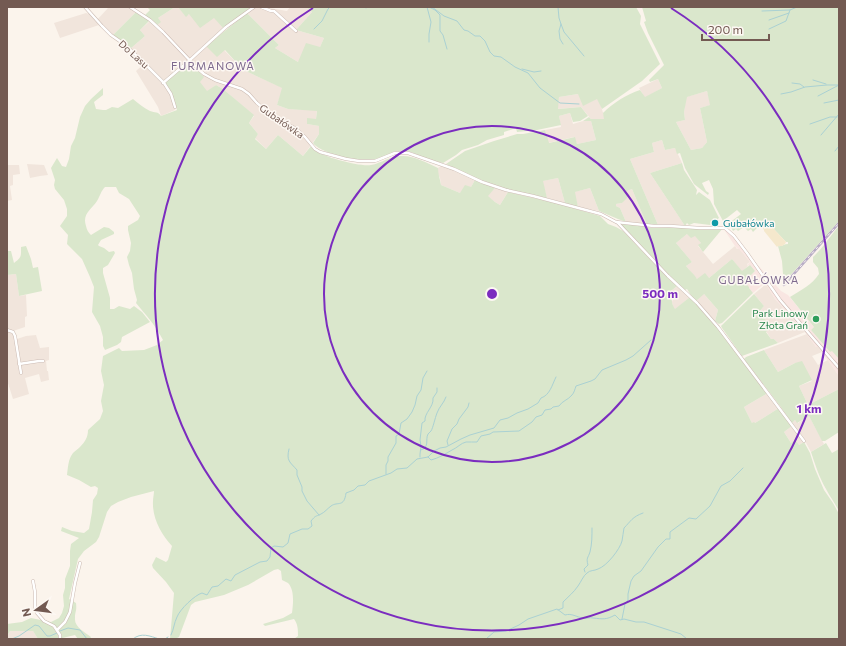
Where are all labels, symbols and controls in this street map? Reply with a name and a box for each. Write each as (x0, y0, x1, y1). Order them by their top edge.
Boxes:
scale bar (702, 16, 769, 42)
text: 200 m (708, 22, 743, 36)
street label: Do Lasu (116, 37, 152, 71)
district label: FURMANOWA (171, 59, 255, 72)
street label: Gubałówka (257, 101, 307, 141)
place label: Gubałówka (723, 217, 775, 229)
marker: Gubałówka (710, 218, 720, 228)
district label: GUBAŁÓWKA (719, 272, 799, 286)
text: 500 m (642, 286, 678, 300)
centre of rings (485, 287, 499, 301)
place label: Park Linowy Złota Grań (752, 307, 808, 331)
marker: Park Linowy Złota Grań (811, 314, 821, 324)
text: 1 km (796, 401, 822, 415)
north arrow (16, 590, 56, 630)
text: N (19, 607, 33, 618)

